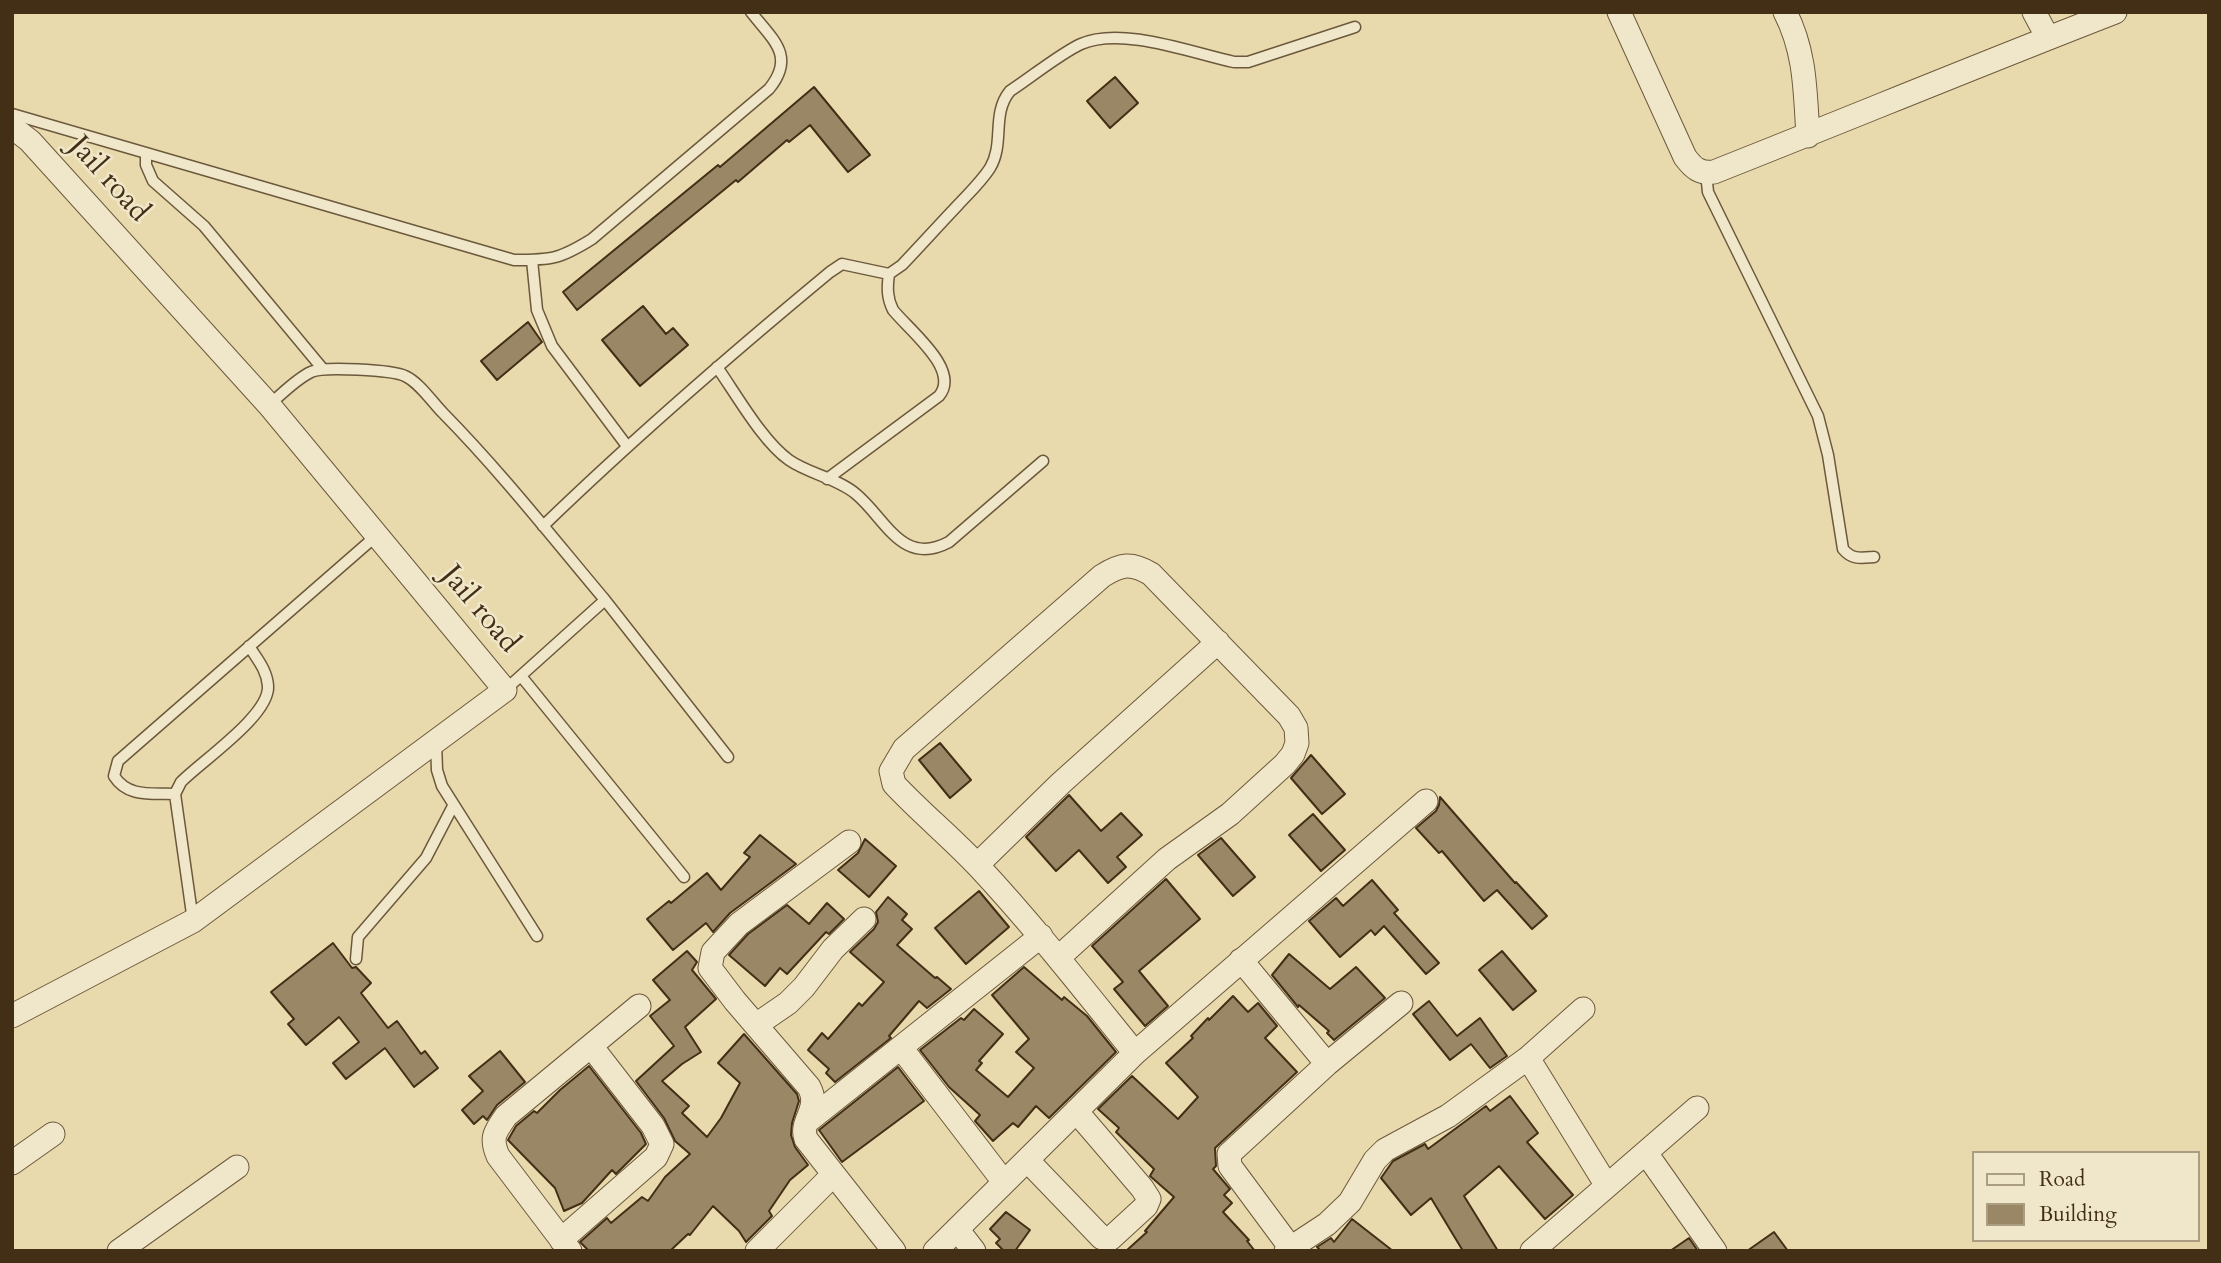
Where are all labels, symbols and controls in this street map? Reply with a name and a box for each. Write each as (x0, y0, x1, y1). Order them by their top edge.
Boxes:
street label: Jail road (60, 130, 156, 230)
street label: Jail road (432, 559, 526, 661)
legend (1972, 1151, 2200, 1242)
text: Road (2039, 1165, 2085, 1194)
text: Building (2039, 1200, 2117, 1229)

